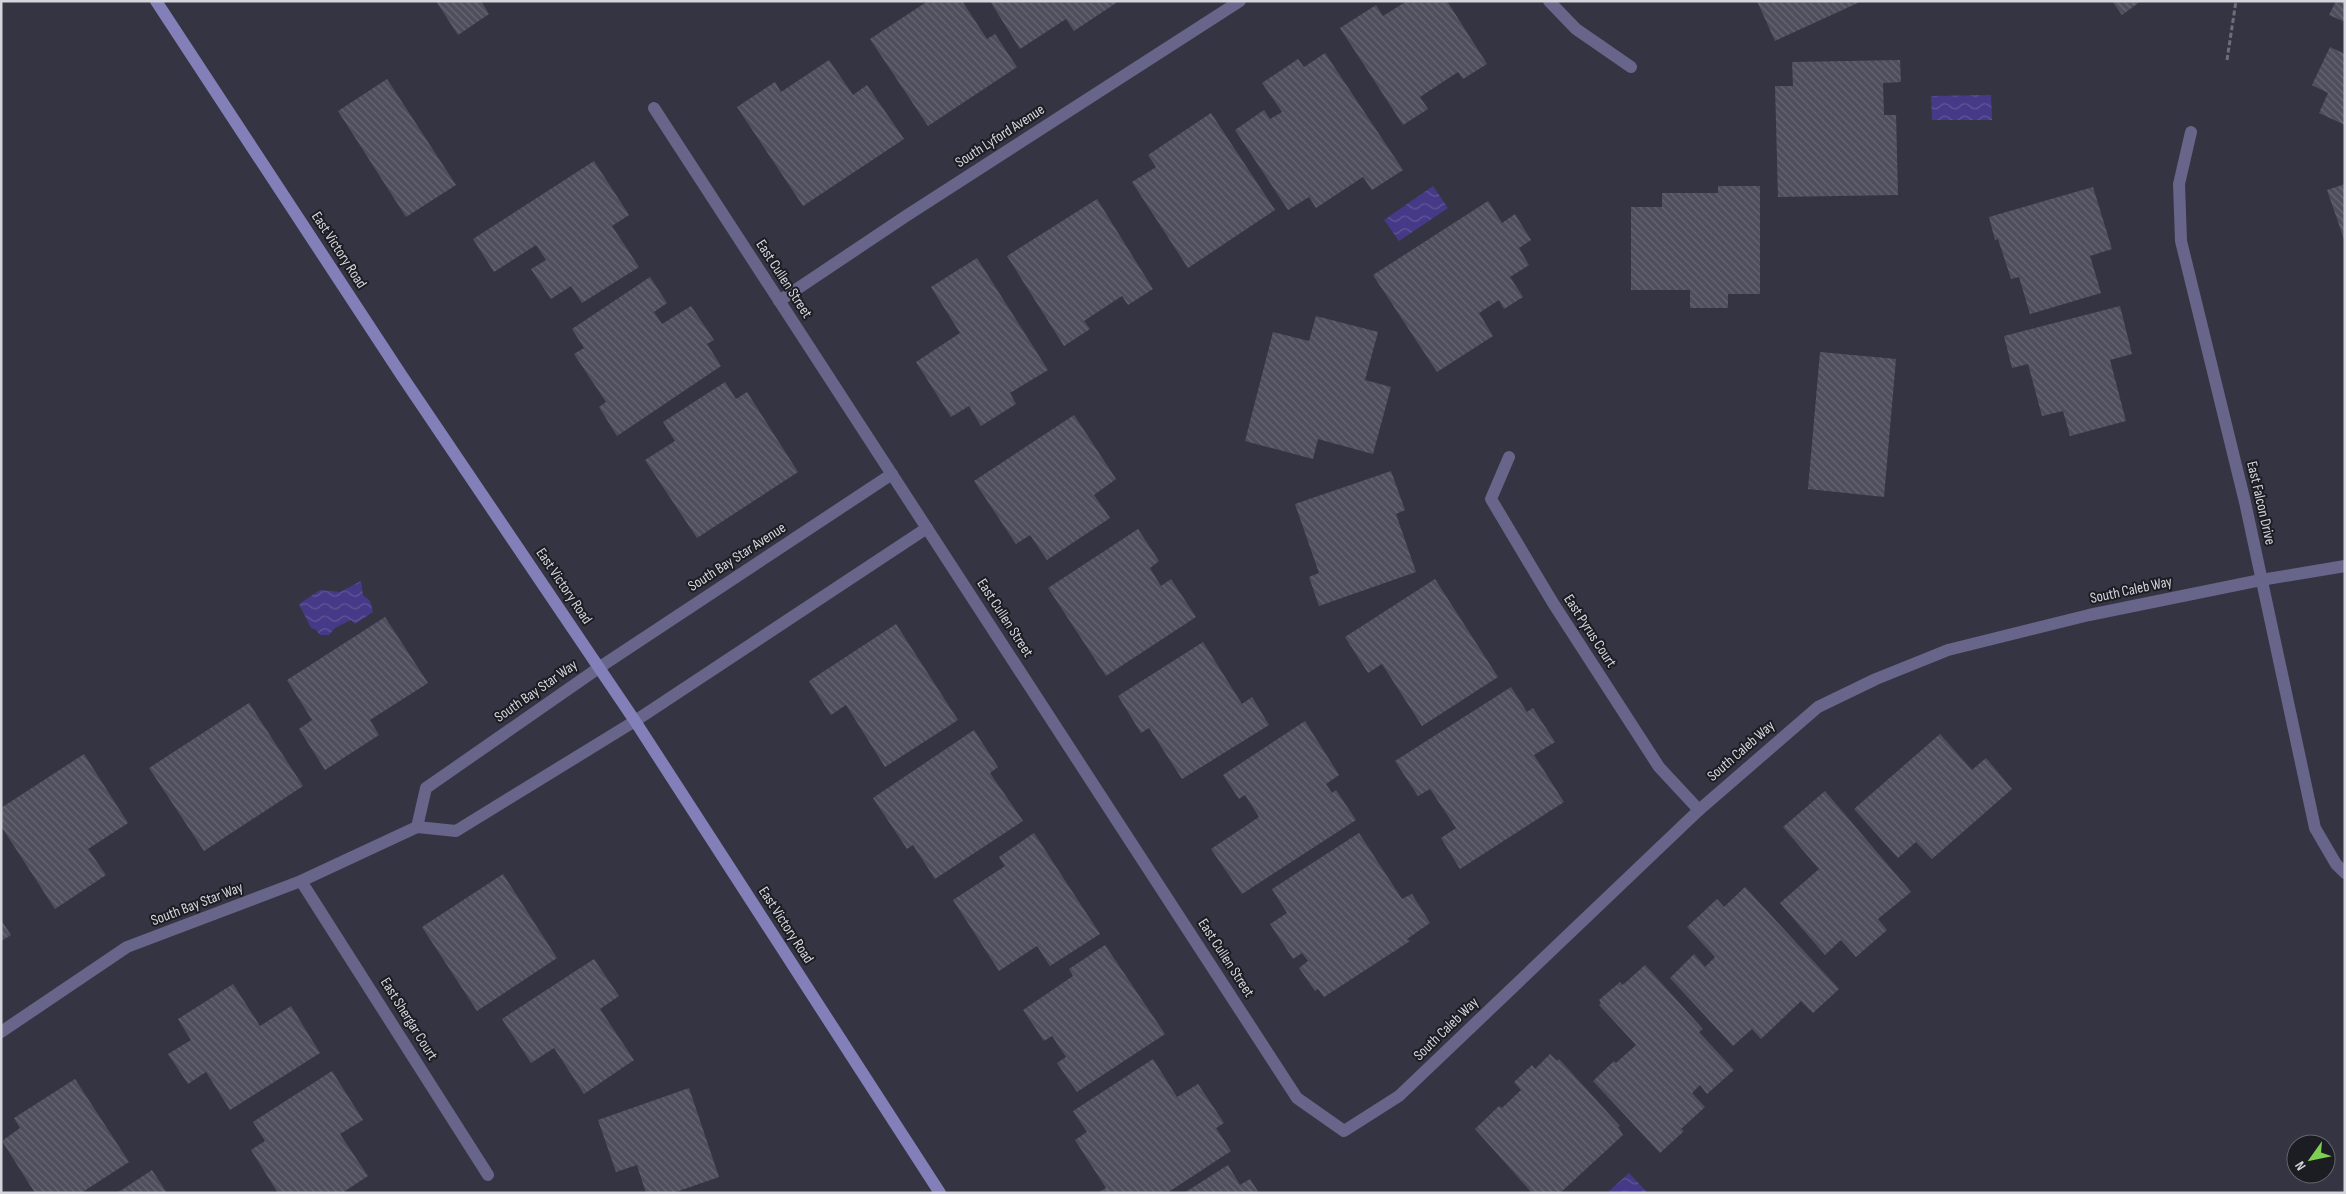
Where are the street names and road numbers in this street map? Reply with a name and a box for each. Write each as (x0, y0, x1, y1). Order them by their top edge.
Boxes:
street label: South Lyford Avenue (952, 100, 1048, 172)
street label: East Victory Road (307, 208, 371, 292)
street label: East Cullen Street (752, 236, 817, 322)
street label: East Falcon Drive (2242, 459, 2280, 547)
street label: South Bay Star Avenue (684, 518, 790, 596)
street label: East Victory Road (532, 544, 596, 628)
street label: South Caleb Way (2088, 572, 2174, 608)
street label: East Cullen Street (973, 575, 1038, 661)
street label: East Pyrus Court (1559, 591, 1621, 672)
street label: South Bay Star Way (491, 655, 581, 727)
street label: South Caleb Way (1703, 716, 1779, 786)
street label: South Bay Star Way (148, 878, 246, 930)
street label: East Victory Road (754, 883, 818, 967)
street label: East Cullen Street (1194, 915, 1259, 1001)
street label: East Shergar Court (376, 974, 442, 1064)
street label: South Caleb Way (1409, 993, 1483, 1065)

